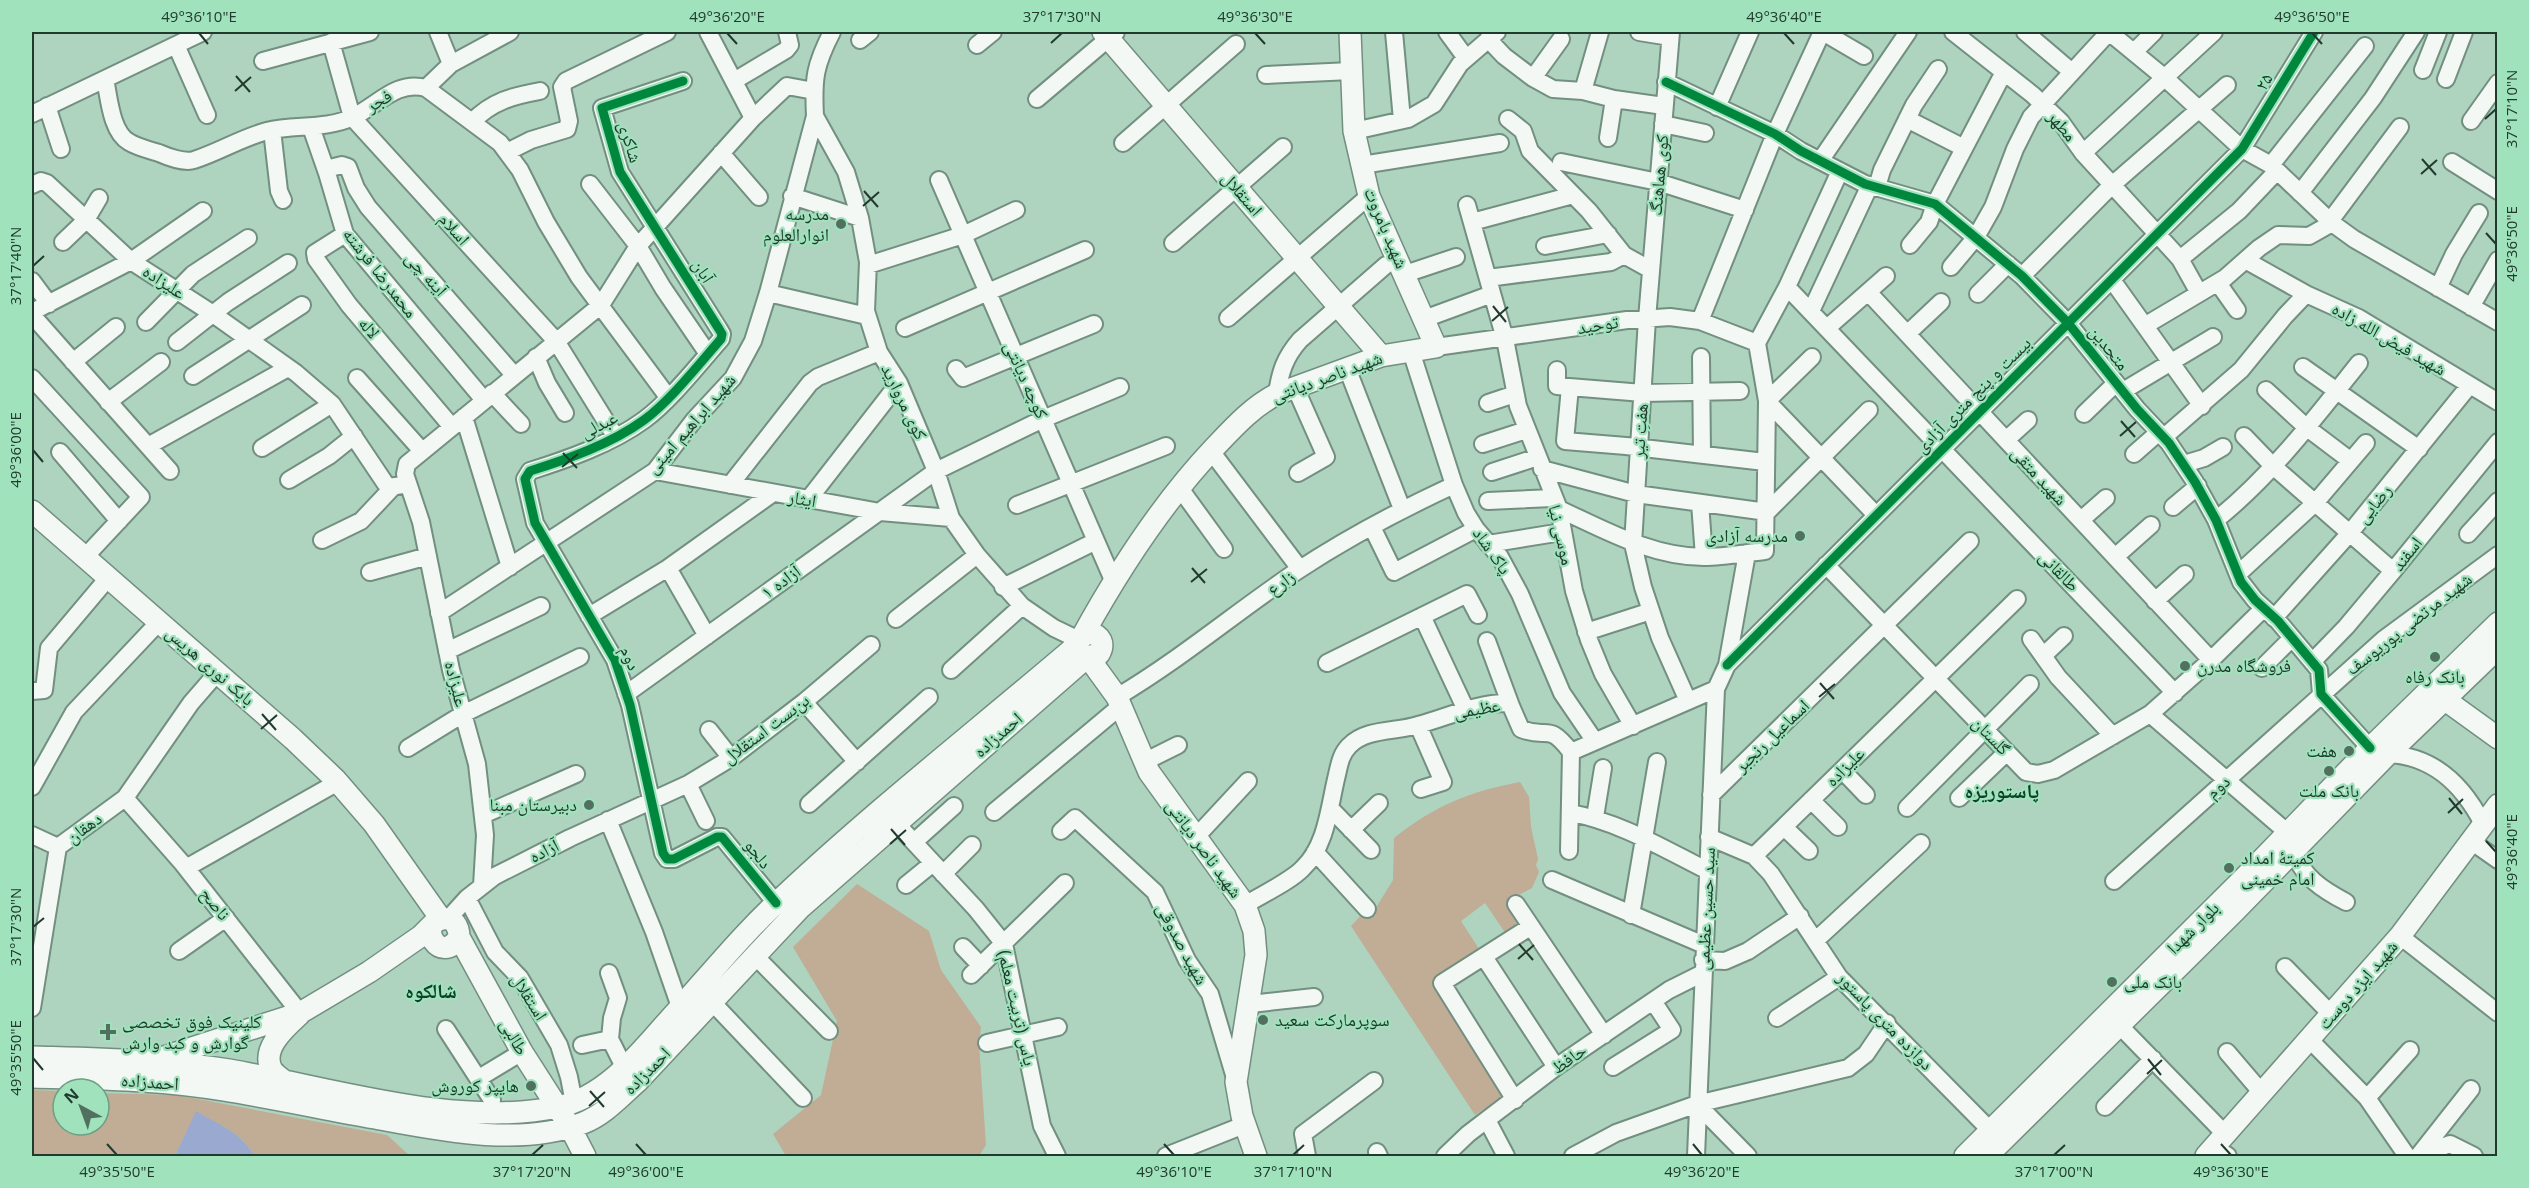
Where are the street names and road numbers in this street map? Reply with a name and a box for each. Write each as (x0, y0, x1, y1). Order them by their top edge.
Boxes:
street label: ۲۵ (2249, 68, 2278, 95)
street label: فجر (360, 83, 396, 118)
street label: مطهر (2042, 104, 2083, 146)
street label: شاکری (613, 118, 649, 165)
street label: کوی هماهنگ (1643, 133, 1674, 216)
street label: استقلال (1217, 166, 1269, 221)
street label: شهید بامروت (1359, 183, 1415, 272)
street label: اسلام (433, 207, 476, 250)
street label: محمدرضا فرشته (338, 223, 423, 322)
street label: آینه چی (400, 246, 453, 301)
street label: آبان (687, 254, 721, 288)
street label: علیزاده (139, 258, 191, 304)
street label: شهید فیض الله زاده (2328, 296, 2451, 381)
street label: توحید (1576, 309, 1620, 339)
street label: لاله (354, 311, 386, 343)
street label: متحدین (2084, 320, 2135, 375)
street label: بیست و پنج متری آزادی (1909, 331, 2037, 459)
street label: کوچه دیانتی (999, 337, 1055, 422)
street label: شهید ناصر دیانتی (1268, 345, 1385, 407)
street label: کوی مروارید (876, 360, 934, 444)
street label: شهید ابراهیم امینی (640, 368, 741, 479)
street label: هفتِ تیر (1625, 402, 1653, 460)
street label: عبدلی (576, 405, 621, 444)
street label: شهید متقی (2006, 441, 2073, 510)
street label: رضایی (2350, 479, 2396, 528)
street label: ایثار (785, 484, 818, 512)
street label: موسی نیا (1543, 502, 1581, 567)
street label: پاک شاد (1468, 522, 1518, 579)
street label: اسفند (2385, 531, 2427, 575)
street label: طالقانی (2034, 544, 2085, 596)
street label: آزاده ۱ (756, 559, 805, 604)
street label: زارع (1262, 564, 1299, 600)
street label: شهید مرتضی پوریوسف (2340, 566, 2476, 680)
street label: بابک نوری هریس (161, 620, 260, 710)
street label: دوم (614, 641, 647, 674)
street label: علیزاده (440, 658, 474, 709)
street label: بن‌بست استقلال (717, 688, 814, 769)
street label: عظیمی (1452, 692, 1502, 724)
street label: اسماعیل رنجبر (1728, 694, 1814, 778)
street label: احمدزاده (968, 706, 1027, 762)
street label: گلستان (1967, 711, 2016, 760)
street label: علیزاده (1819, 741, 1869, 791)
street label: دوم (2200, 769, 2235, 804)
street label: شهید ناصر دیانتی (1161, 794, 1249, 902)
street label: دهقان (61, 806, 106, 848)
street label: آزاده (525, 832, 563, 868)
street label: دلجو (740, 834, 778, 873)
street label: سید حسین عظیمی (1690, 847, 1720, 971)
street label: ناصح (194, 882, 236, 925)
street label: بلوار شهدا (2161, 896, 2224, 959)
street label: شهید صدوقی (1151, 898, 1214, 989)
street label: شهید ایزد دوست (2312, 935, 2403, 1034)
street label: یاس (تربیت معلم) (992, 948, 1043, 1068)
street label: دوازده متری پاستور (1832, 965, 1939, 1075)
street label: استقلال (506, 968, 554, 1025)
street label: طالبی (495, 1014, 535, 1059)
street label: حافظ (1546, 1038, 1591, 1079)
street label: احمدزاده (617, 1041, 675, 1099)
street label: احمدزاده (120, 1067, 180, 1095)

